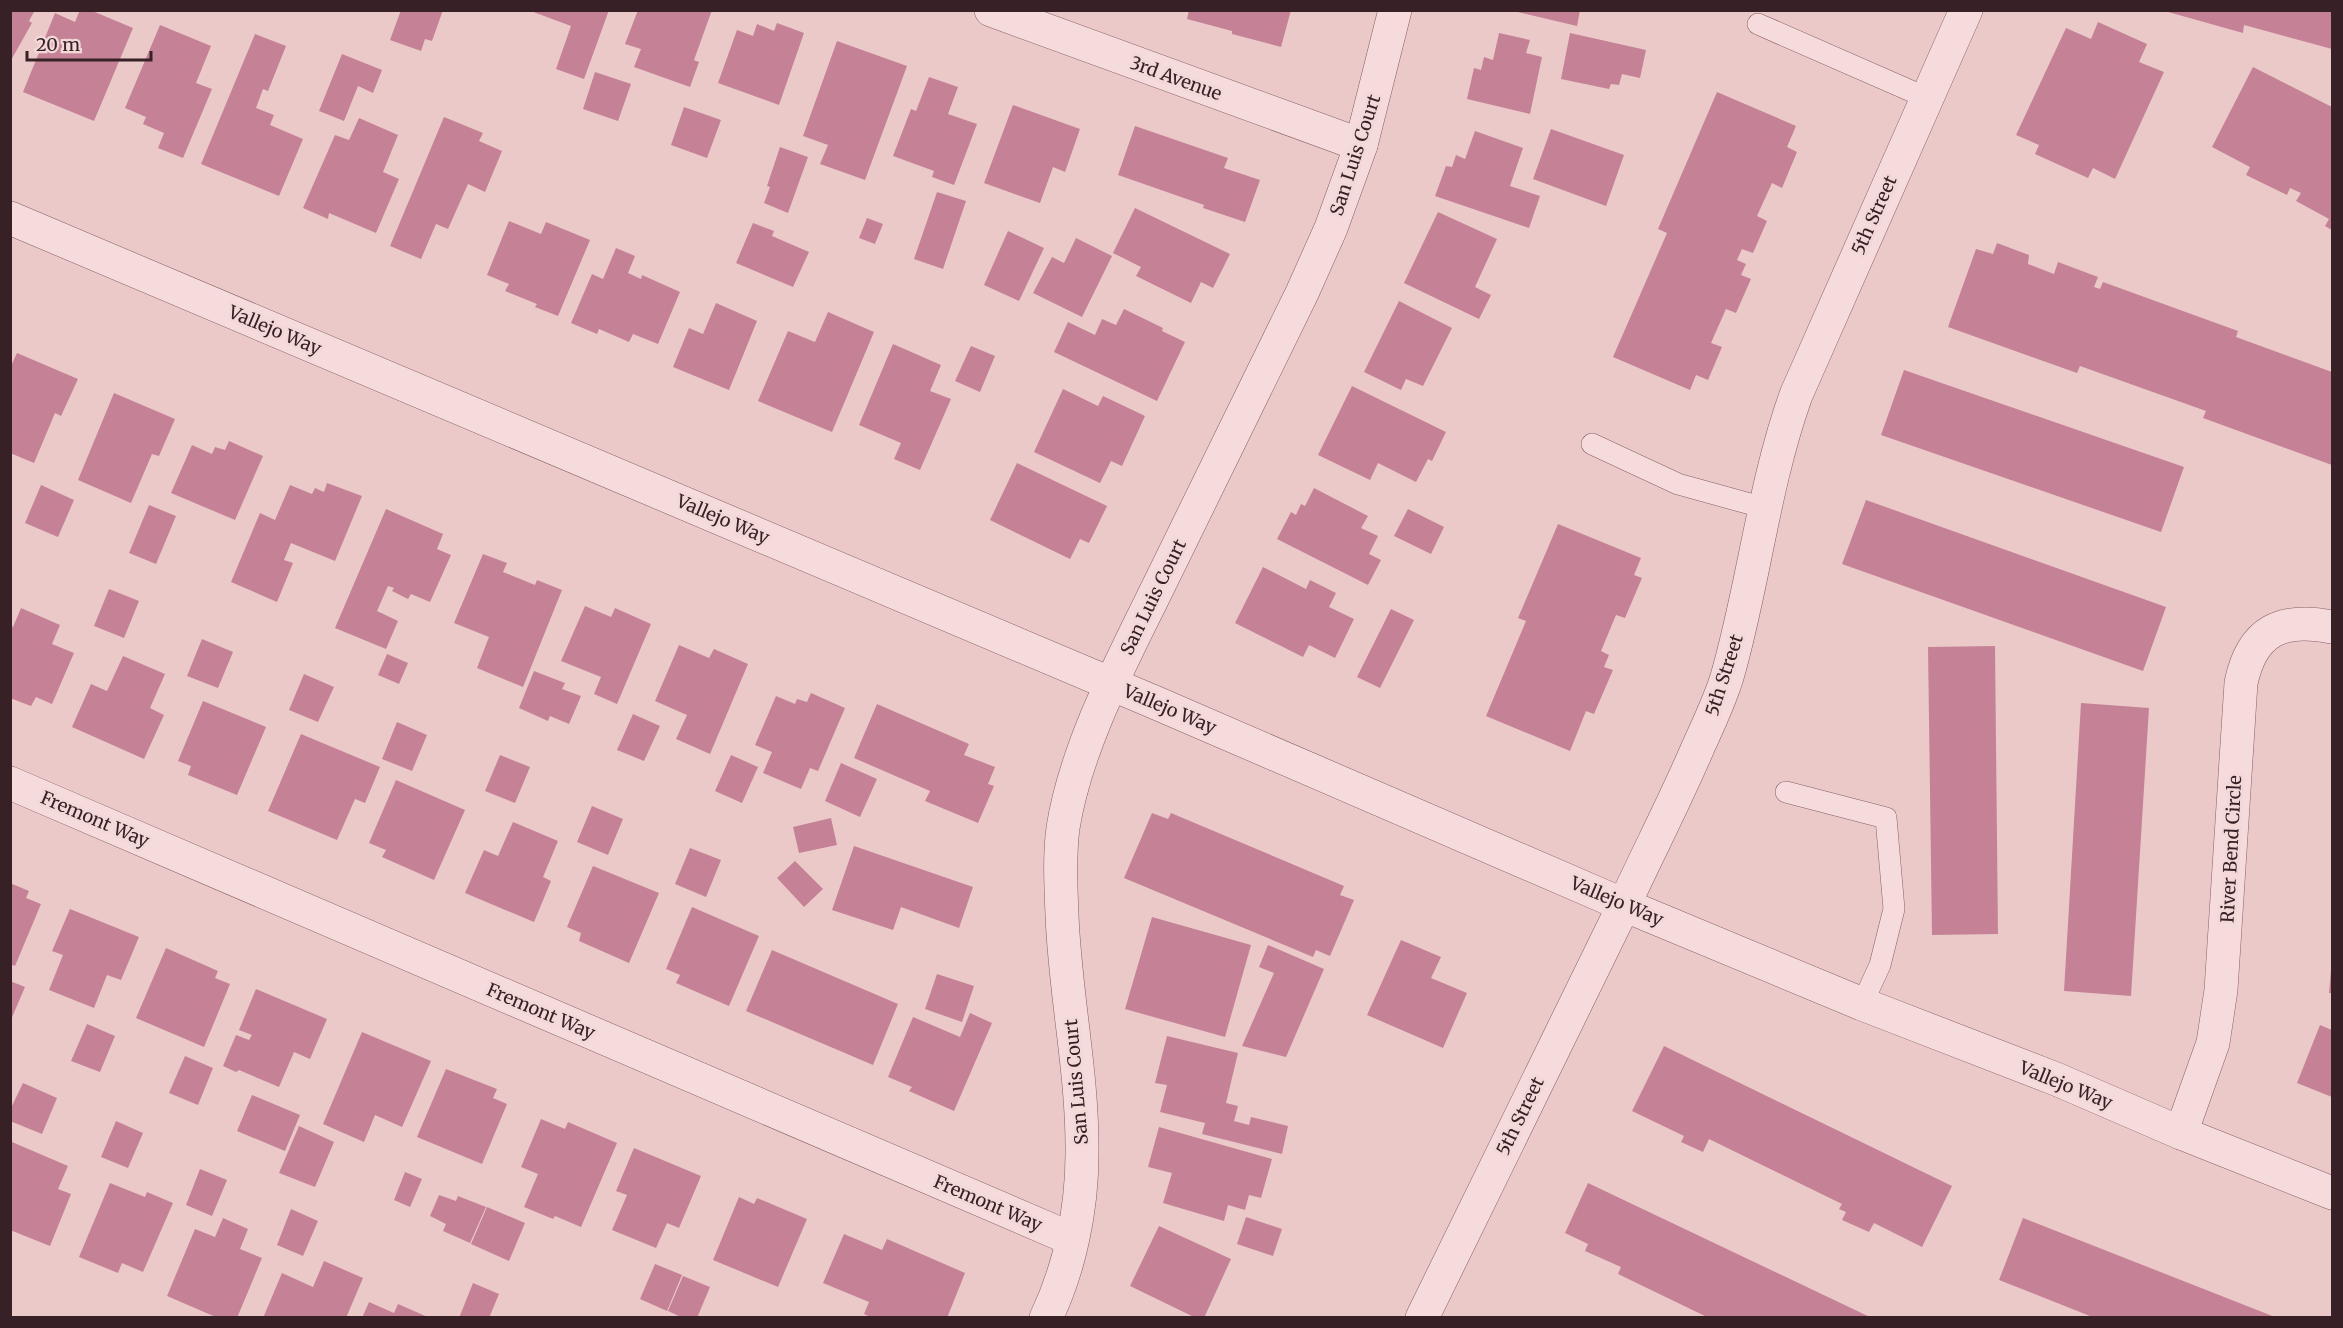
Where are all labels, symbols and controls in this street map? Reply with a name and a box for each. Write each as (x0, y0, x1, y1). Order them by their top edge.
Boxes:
scale bar (27, 24, 152, 62)
text: 20 m (36, 33, 80, 56)
street label: 3rd Avenue (1127, 51, 1225, 105)
street label: San Luis Court (1325, 91, 1385, 219)
street label: 5th Street (1846, 172, 1902, 258)
street label: Vallejo Way (224, 300, 325, 360)
street label: Vallejo Way (672, 489, 773, 549)
street label: San Luis Court (1115, 535, 1191, 659)
street label: 5th Street (1700, 631, 1748, 719)
street label: Vallejo Way (1119, 679, 1220, 739)
street label: River Bend Circle (2216, 775, 2246, 923)
street label: Fremont Way (37, 786, 153, 852)
street label: Vallejo Way (1566, 871, 1667, 931)
street label: Fremont Way (483, 978, 599, 1044)
street label: San Luis Court (1059, 1018, 1093, 1146)
street label: Vallejo Way (2015, 1056, 2116, 1114)
street label: 5th Street (1491, 1073, 1549, 1159)
street label: Fremont Way (930, 1170, 1046, 1236)

